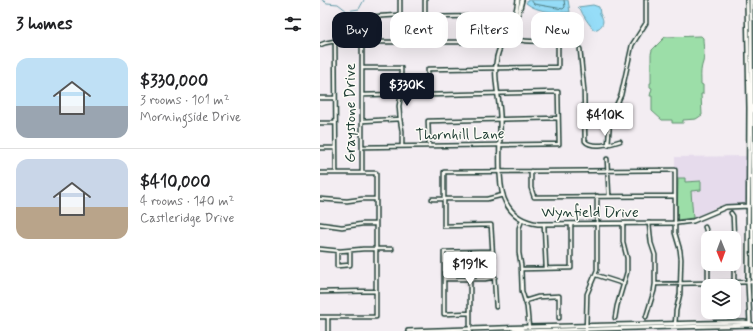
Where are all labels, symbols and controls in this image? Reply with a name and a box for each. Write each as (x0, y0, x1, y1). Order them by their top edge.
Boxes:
chip: Buy (332, 12, 382, 48)
chip: Rent (390, 12, 448, 48)
chip: Filters (456, 12, 523, 48)
chip: New (531, 12, 584, 48)
text: 3 homes (16, 13, 73, 35)
icon: filters (282, 13, 304, 35)
street label: Graystone Drive (341, 63, 361, 163)
text: $330,000 (140, 70, 208, 92)
pin: $330K (379, 73, 435, 107)
icon: home (48, 74, 96, 122)
text: $330K (389, 77, 425, 94)
text: 3 rooms · 101 m² (140, 92, 229, 109)
pin: $410K (577, 103, 633, 137)
text: $410K (586, 107, 624, 124)
text: Morningside Drive (140, 109, 241, 126)
street label: Thornhill Lane (415, 124, 505, 146)
text: $410,000 (140, 171, 211, 193)
icon: home (48, 175, 96, 223)
text: 4 rooms · 140 m² (140, 193, 234, 210)
street label: Wynfield Drive (541, 203, 639, 223)
text: Castleridge Drive (140, 210, 234, 227)
north arrow (701, 231, 741, 271)
map controls (701, 231, 741, 319)
pin: $191K (442, 252, 498, 286)
text: $191K (452, 256, 488, 273)
button: layers (701, 279, 741, 319)

